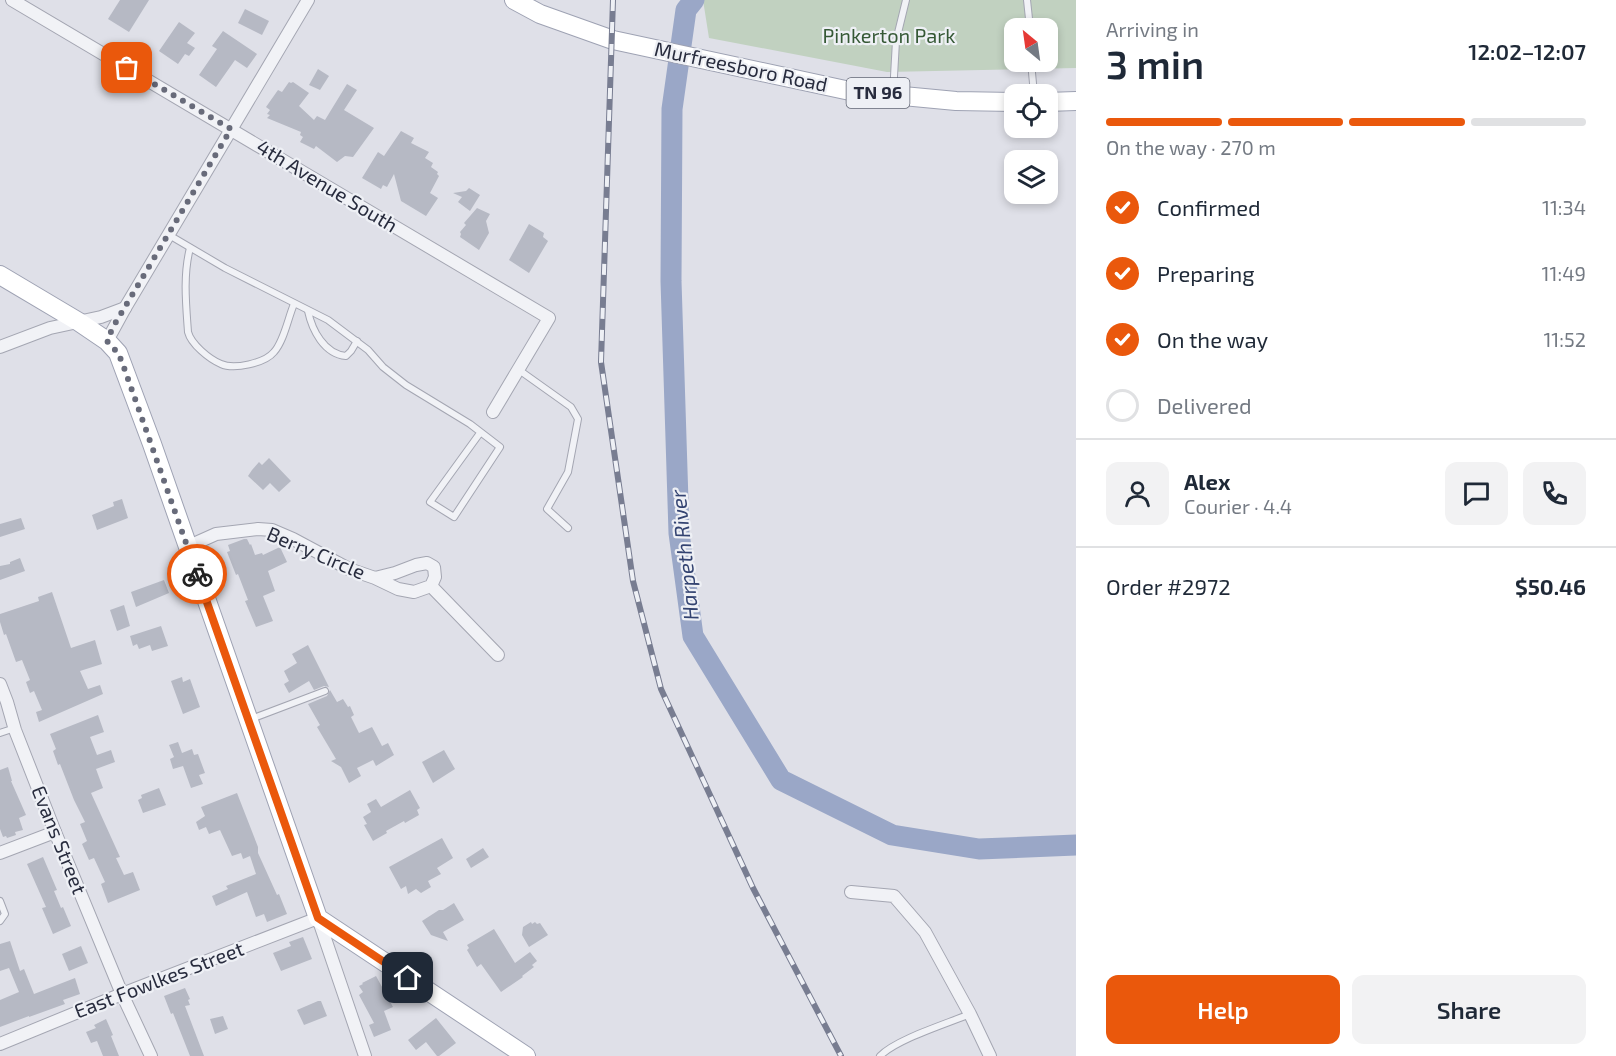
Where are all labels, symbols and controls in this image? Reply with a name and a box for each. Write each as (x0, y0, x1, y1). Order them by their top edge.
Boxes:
text: Arriving in (1106, 17, 1199, 41)
north arrow (1004, 18, 1058, 72)
map controls (1004, 18, 1058, 204)
park label: Pinkerton Park (823, 23, 955, 47)
street label: Murfreesboro Road (652, 36, 830, 96)
text: 12:02–12:07 (1468, 38, 1586, 64)
text: 3 min (1106, 40, 1204, 87)
pin (101, 42, 152, 93)
icon: bag (110, 51, 143, 84)
road number: TN 96 (846, 78, 910, 108)
button: locate (1004, 84, 1058, 138)
street label: 4th Avenue South (253, 134, 402, 237)
text: On the way · 270 m (1106, 135, 1276, 159)
button: layers (1004, 150, 1058, 204)
icon: check (1106, 191, 1139, 224)
text: Confirmed (1157, 194, 1261, 220)
text: 11:34 (1542, 195, 1586, 219)
icon: check (1106, 257, 1139, 290)
text: Preparing (1157, 260, 1255, 286)
text: 11:49 (1542, 261, 1586, 285)
icon: check (1106, 323, 1139, 356)
text: On the way (1157, 326, 1268, 352)
text: 11:52 (1543, 327, 1586, 351)
text: Delivered (1157, 392, 1252, 418)
button: person (1106, 462, 1169, 525)
button: chat (1445, 462, 1508, 525)
button: phone (1523, 462, 1586, 525)
text: Alex (1184, 468, 1230, 494)
water label: Harpeth River (664, 488, 703, 622)
text: Courier · 4.4 (1184, 494, 1292, 518)
street label: Berry Circle (264, 521, 369, 584)
courier (167, 544, 227, 604)
icon: bike (181, 558, 214, 591)
text: Order #2972 (1106, 573, 1231, 599)
text: $50.46 (1515, 573, 1586, 599)
street label: Evans Street (27, 782, 93, 898)
street label: East Fowlkes Street (71, 936, 247, 1022)
pin (382, 952, 433, 1003)
icon: home (391, 961, 424, 994)
button: Help (1106, 975, 1340, 1044)
button: Share (1352, 975, 1586, 1044)

